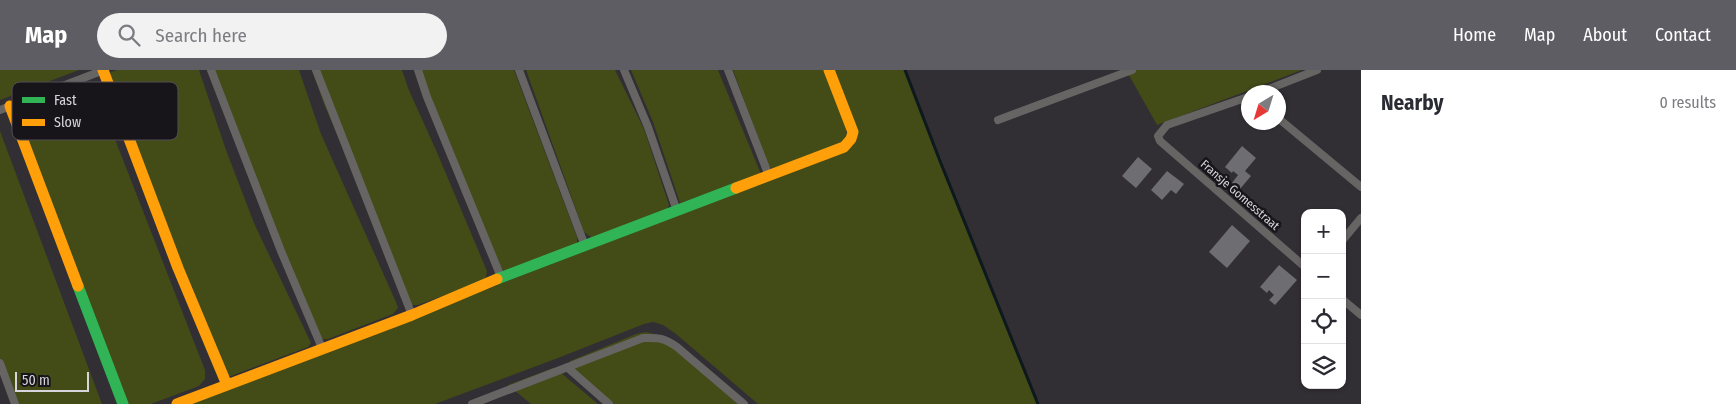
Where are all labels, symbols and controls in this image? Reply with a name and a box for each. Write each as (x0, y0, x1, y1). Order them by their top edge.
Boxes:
search box (97, 13, 447, 58)
text: Map (25, 21, 67, 49)
icon: search (115, 21, 143, 49)
text: Search here (155, 24, 247, 47)
text: Home (1453, 24, 1496, 46)
text: Map (1524, 24, 1555, 46)
text: About (1583, 24, 1627, 46)
text: Contact (1655, 24, 1711, 46)
legend (12, 82, 178, 140)
north arrow (1241, 85, 1286, 130)
text: Nearby (1381, 90, 1443, 116)
text: Fast (54, 92, 77, 109)
text: 0 results (1659, 93, 1716, 112)
text: Slow (54, 114, 81, 131)
street label: Fransje Gomesstraat (1198, 157, 1282, 233)
map controls (1301, 209, 1346, 389)
button: + (1301, 209, 1346, 254)
button: − (1301, 254, 1346, 299)
button: locate (1301, 299, 1346, 344)
button: layers (1301, 344, 1346, 389)
scale bar (15, 369, 89, 392)
text: 50 m (22, 372, 50, 389)

